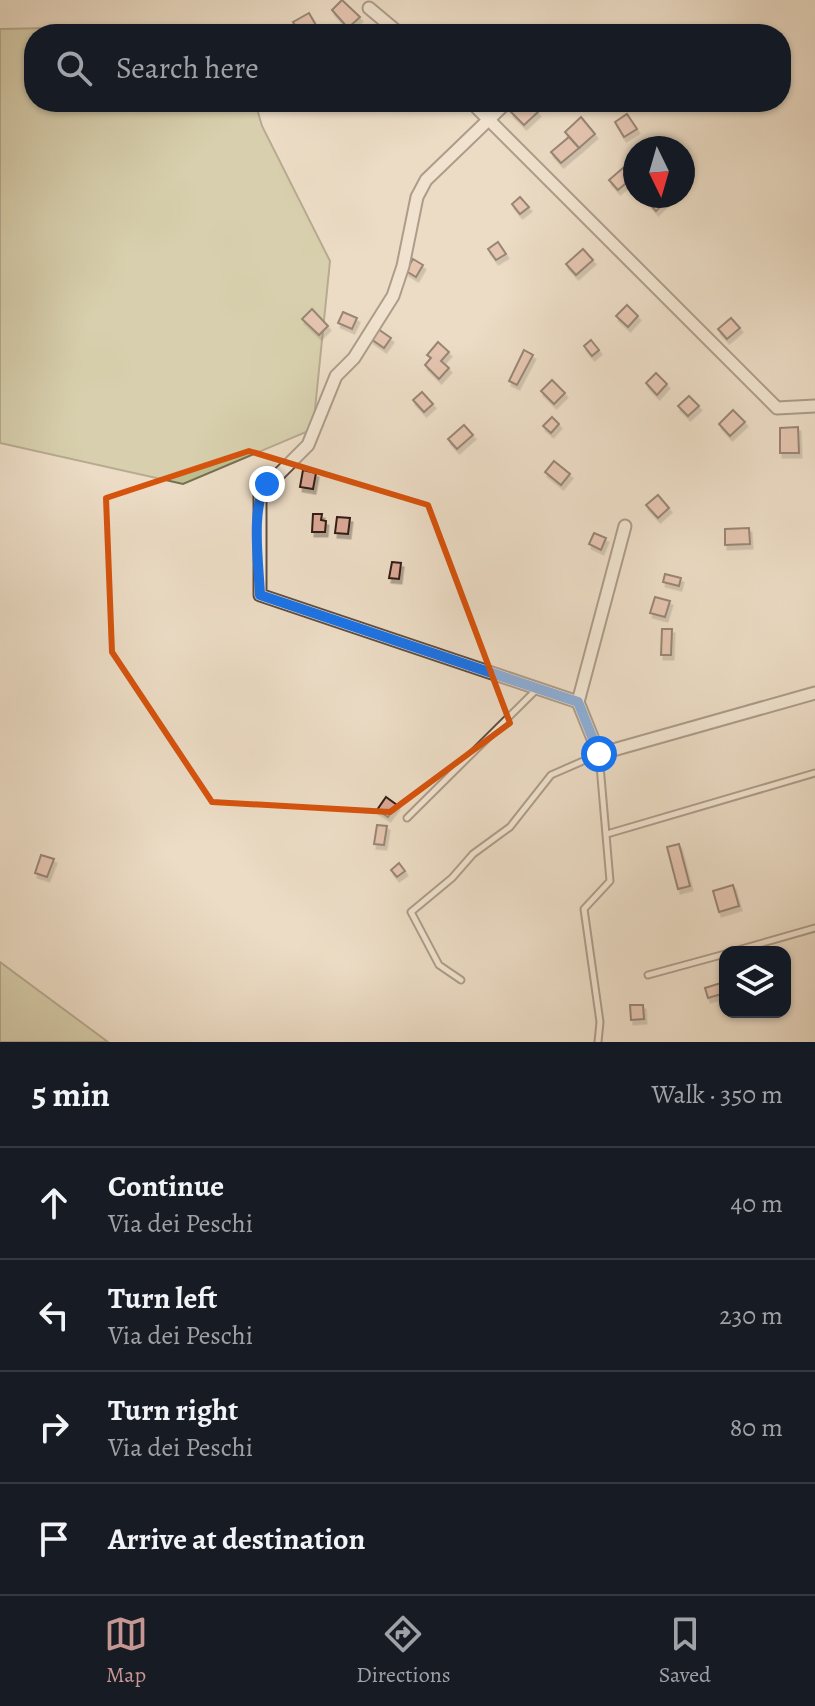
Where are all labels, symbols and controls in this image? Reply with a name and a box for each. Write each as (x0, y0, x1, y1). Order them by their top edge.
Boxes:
search box (24, 24, 791, 112)
icon: search (52, 46, 96, 90)
text: Search here (116, 48, 259, 88)
north arrow (623, 136, 695, 208)
route end (249, 466, 285, 502)
route start (581, 736, 617, 772)
map controls (719, 946, 791, 1018)
button: layers (719, 946, 791, 1018)
text: 5 min (32, 1071, 110, 1118)
text: Walk · 350 m (651, 1077, 783, 1112)
text: Continue (108, 1166, 224, 1206)
icon: ahead (32, 1181, 76, 1225)
text: 40 m (731, 1186, 783, 1221)
text: Via dei Peschi (108, 1206, 253, 1241)
text: Turn left (108, 1278, 217, 1318)
icon: left (32, 1293, 76, 1337)
text: 230 m (719, 1298, 783, 1333)
text: Via dei Peschi (108, 1318, 253, 1353)
text: Turn right (108, 1390, 238, 1430)
icon: right (32, 1405, 76, 1449)
text: 80 m (730, 1410, 783, 1445)
text: Via dei Peschi (108, 1430, 253, 1465)
icon: arrive (32, 1517, 76, 1561)
text: Arrive at destination (108, 1519, 365, 1559)
tab: Map (104, 1612, 148, 1690)
tab: Directions (356, 1612, 451, 1690)
tab: Saved (659, 1612, 711, 1690)

